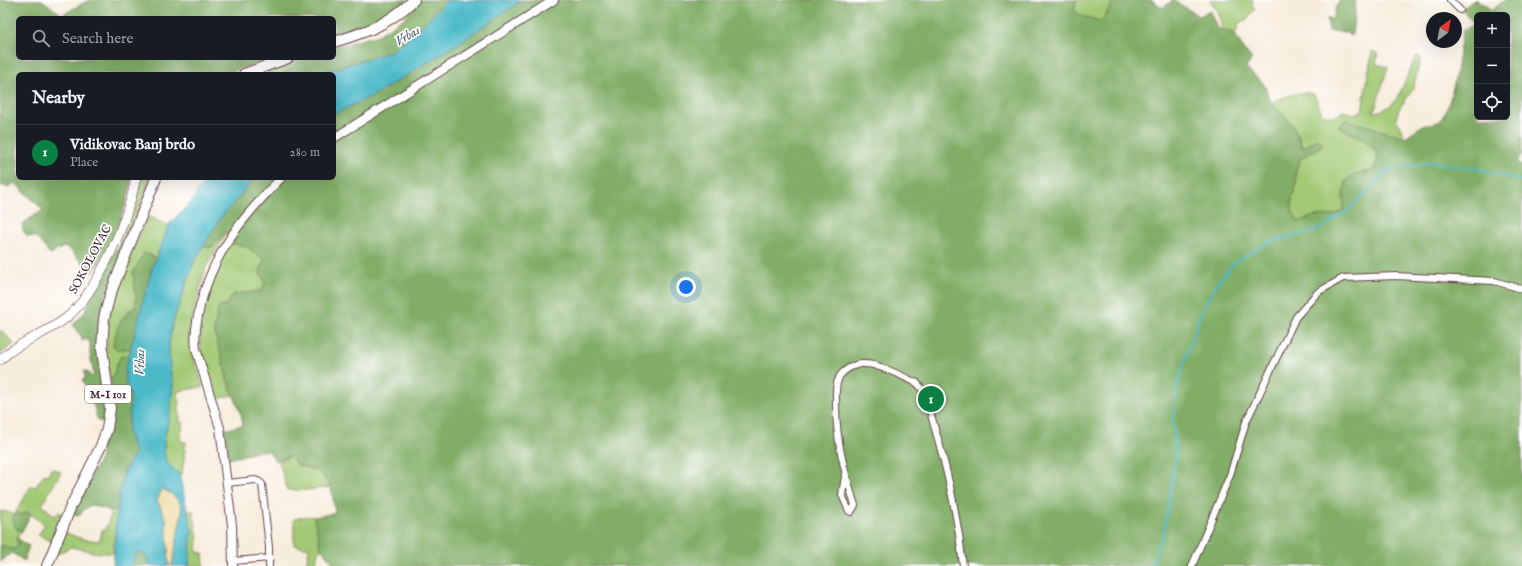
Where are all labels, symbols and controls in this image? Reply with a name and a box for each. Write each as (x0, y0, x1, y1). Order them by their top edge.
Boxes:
north arrow (1426, 12, 1462, 48)
map controls (1474, 12, 1510, 120)
button: + (1474, 12, 1510, 48)
search box (16, 16, 336, 60)
water label: Vrbas (392, 22, 424, 50)
icon: search (30, 27, 52, 49)
text: Search here (62, 29, 133, 48)
button: − (1474, 48, 1510, 84)
button: locate (1474, 84, 1510, 120)
text: Nearby (32, 88, 85, 109)
text: Vidikovac Banj brdo (70, 135, 195, 154)
text: 1 (43, 144, 47, 161)
text: 280 m (290, 144, 320, 161)
text: Place (70, 154, 98, 171)
street label: SOKOLOVAC (66, 222, 115, 296)
your location (676, 277, 696, 297)
water label: Vrbas (132, 348, 149, 375)
pin: 1 (918, 384, 944, 414)
road number: M-I 101 (85, 385, 131, 403)

